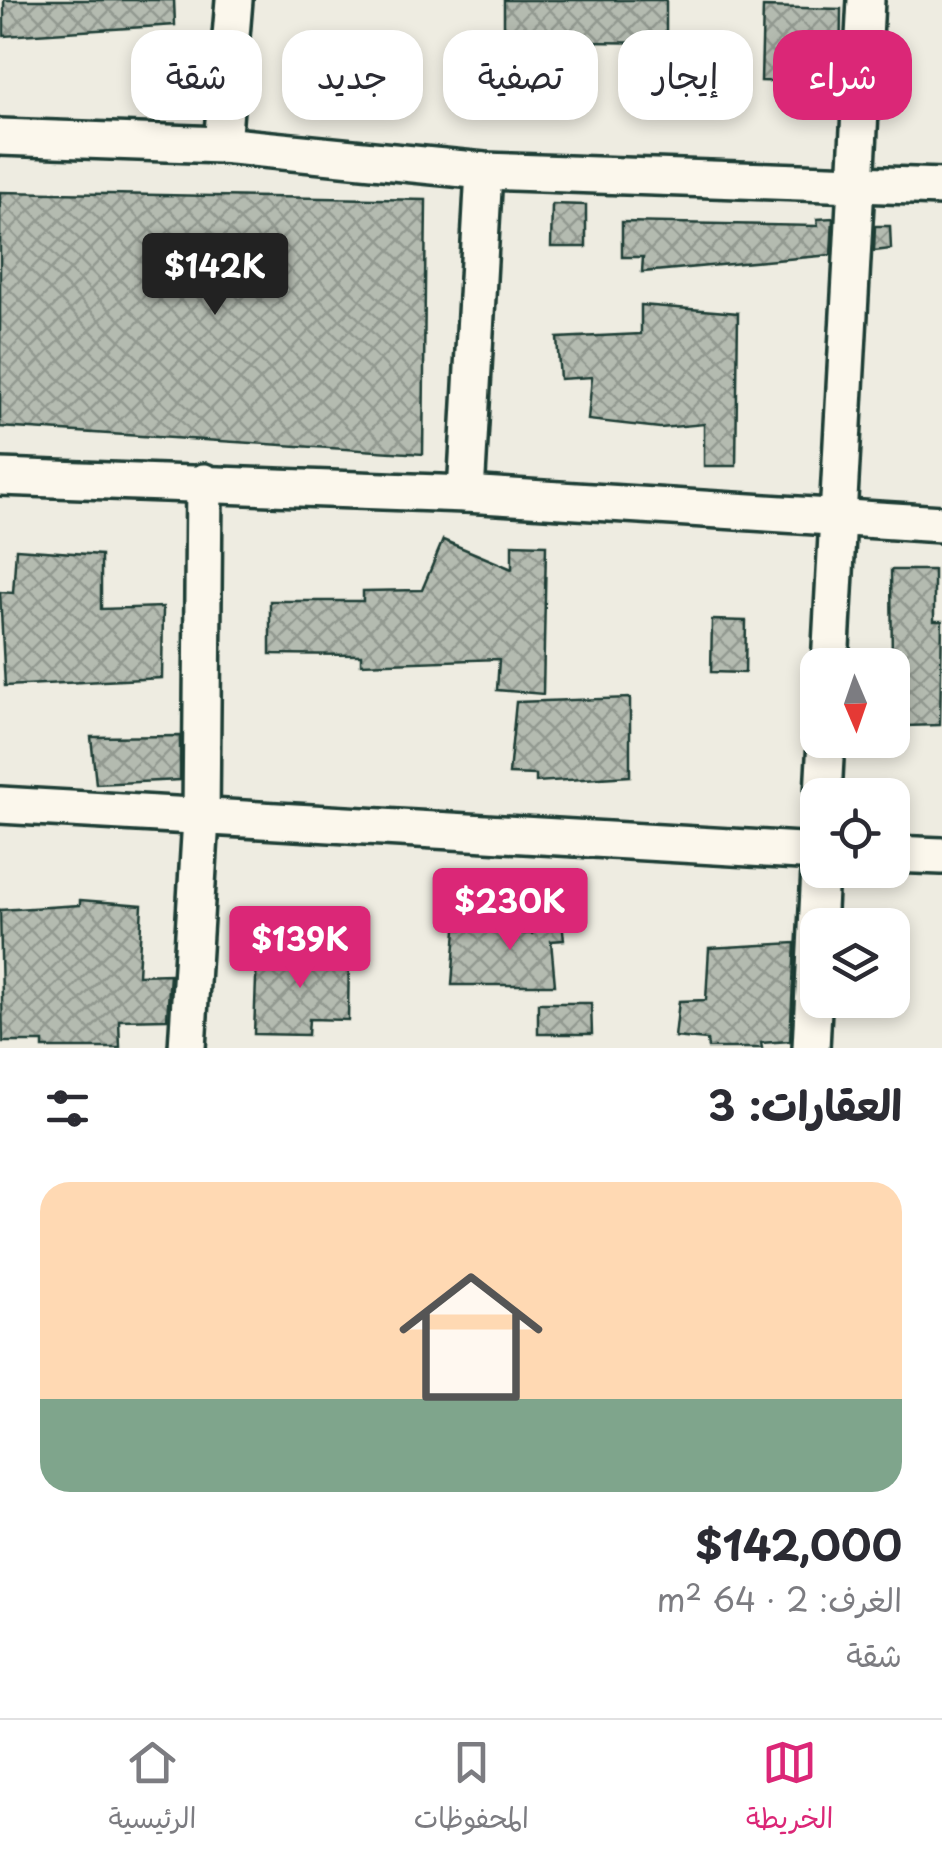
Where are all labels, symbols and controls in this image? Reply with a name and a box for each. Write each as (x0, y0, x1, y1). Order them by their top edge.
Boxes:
chip: شقة (131, 30, 262, 120)
chip: جديد (282, 30, 423, 120)
chip: تصفية (443, 30, 598, 120)
chip: إيجار (618, 30, 753, 120)
chip: شراء (773, 30, 912, 120)
pin: $142K (145, 233, 285, 318)
text: $142K (164, 241, 266, 289)
north arrow (800, 648, 910, 758)
map controls (800, 648, 910, 1018)
button: locate (800, 778, 910, 888)
pin: $230K (440, 868, 580, 953)
text: $230K (455, 876, 565, 924)
pin: $139K (230, 906, 370, 991)
button: layers (800, 908, 910, 1018)
text: $139K (251, 914, 349, 962)
text: العقارات: 3 (708, 1072, 902, 1135)
icon: filters (40, 1081, 95, 1136)
icon: home (381, 1247, 561, 1427)
text: $142,000 (696, 1512, 902, 1575)
text: الغرف: 2 · 64 m² (657, 1575, 902, 1623)
text: شقة (846, 1630, 902, 1678)
tab: الرئيسية (109, 1735, 197, 1843)
tab: المحفوظات (414, 1735, 529, 1843)
tab: الخريطة (746, 1735, 833, 1843)

